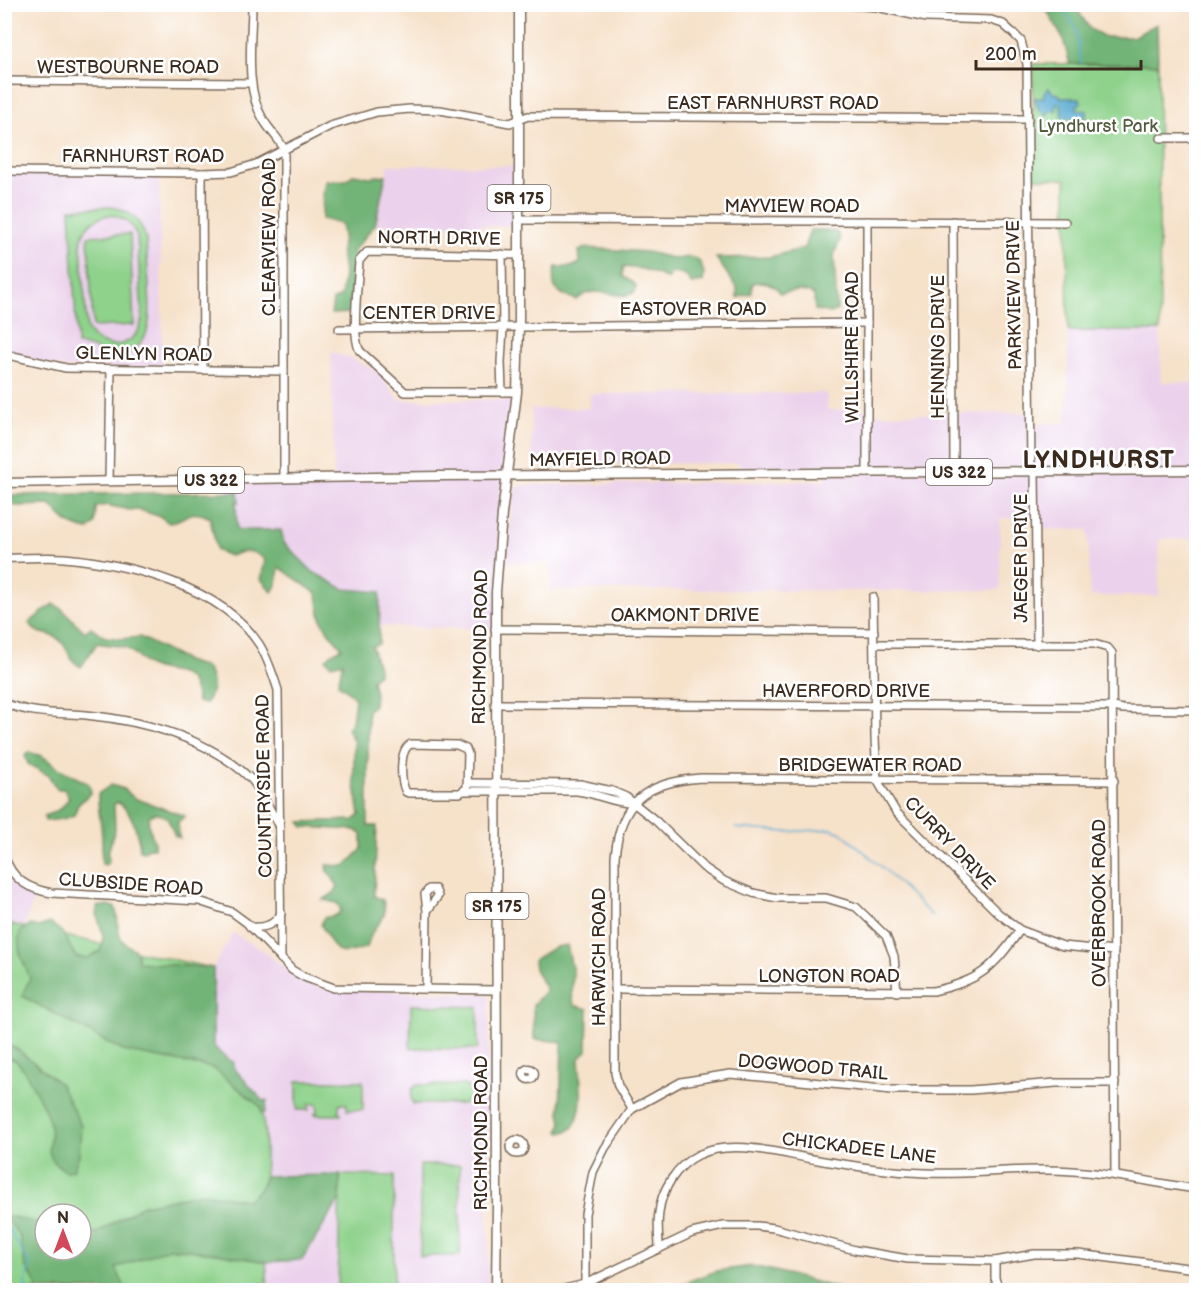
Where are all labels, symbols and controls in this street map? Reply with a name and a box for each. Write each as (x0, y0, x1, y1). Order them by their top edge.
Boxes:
scale bar (976, 33, 1141, 71)
text: 200 m (985, 44, 1037, 65)
street label: WESTBOURNE ROAD (37, 57, 219, 78)
street label: EAST FARNHURST ROAD (667, 93, 879, 114)
park label: Lyndhurst Park (1038, 116, 1158, 137)
street label: FARNHURST ROAD (62, 146, 224, 167)
street label: CLEARVIEW ROAD (259, 158, 280, 316)
road number: SR 175 (488, 185, 550, 211)
street label: MAYVIEW ROAD (724, 196, 860, 217)
street label: PARKVIEW DRIVE (1003, 220, 1026, 370)
street label: NORTH DRIVE (377, 227, 501, 250)
street label: WILLSHIRE ROAD (842, 271, 863, 423)
street label: HENNING DRIVE (928, 275, 949, 419)
street label: EASTOVER ROAD (619, 299, 767, 320)
street label: CENTER DRIVE (362, 303, 496, 324)
street label: GLENLYN ROAD (75, 343, 213, 366)
district label: LYNDHURST (1023, 446, 1175, 475)
street label: MAYFIELD ROAD (529, 448, 671, 471)
road number: US 322 (926, 459, 992, 485)
road number: US 322 (178, 467, 244, 493)
street label: JAEGER DRIVE (1011, 494, 1032, 622)
street label: RICHMOND ROAD (469, 569, 492, 725)
street label: OAKMONT DRIVE (611, 605, 760, 626)
street label: HAVERFORD DRIVE (762, 681, 930, 702)
street label: COUNTRYSIDE ROAD (252, 694, 277, 878)
street label: BRIDGEWATER ROAD (778, 755, 962, 776)
street label: CURRY DRIVE (900, 792, 999, 894)
street label: OVERBROOK ROAD (1089, 819, 1110, 987)
street label: CLUBSIDE ROAD (58, 869, 204, 900)
street label: HARWICH ROAD (589, 888, 610, 1026)
road number: SR 175 (466, 893, 528, 919)
street label: LONGTON ROAD (758, 966, 900, 987)
street label: DOGWOOD TRAIL (737, 1050, 890, 1085)
street label: RICHMOND ROAD (471, 1055, 492, 1211)
street label: CHICKADEE LANE (781, 1129, 937, 1168)
north arrow (33, 1202, 93, 1262)
text: N (57, 1209, 69, 1228)

